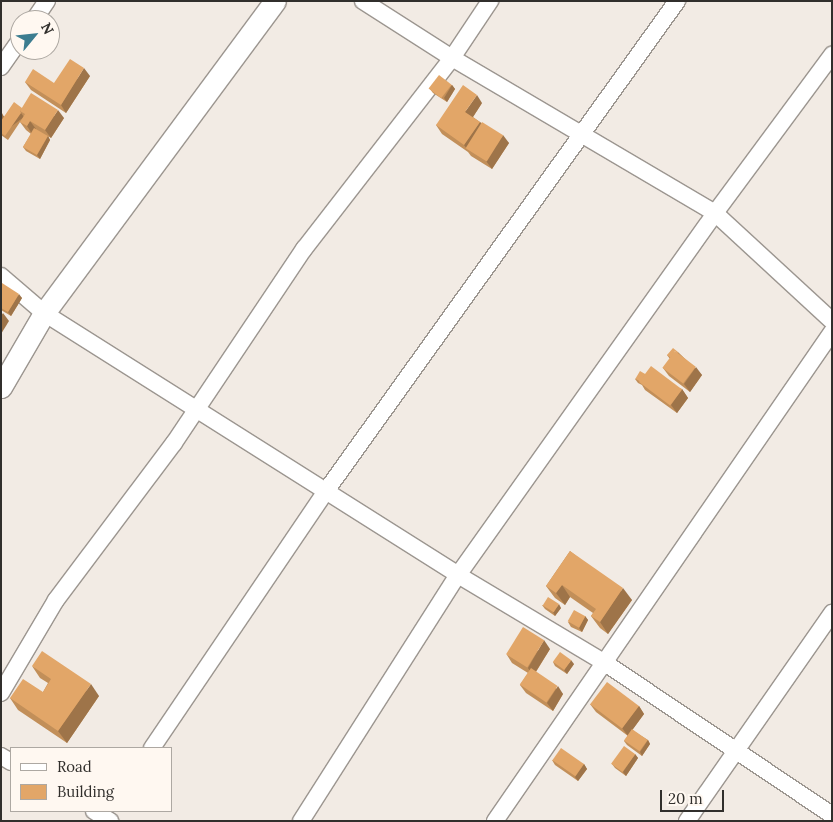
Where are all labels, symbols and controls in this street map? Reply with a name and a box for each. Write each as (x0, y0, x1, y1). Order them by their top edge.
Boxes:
north arrow (10, 10, 60, 60)
text: N (37, 19, 58, 37)
legend (10, 747, 172, 812)
text: Road (57, 757, 92, 776)
scale bar (663, 780, 727, 812)
text: Building (57, 782, 114, 801)
text: 20 m (668, 789, 703, 808)

